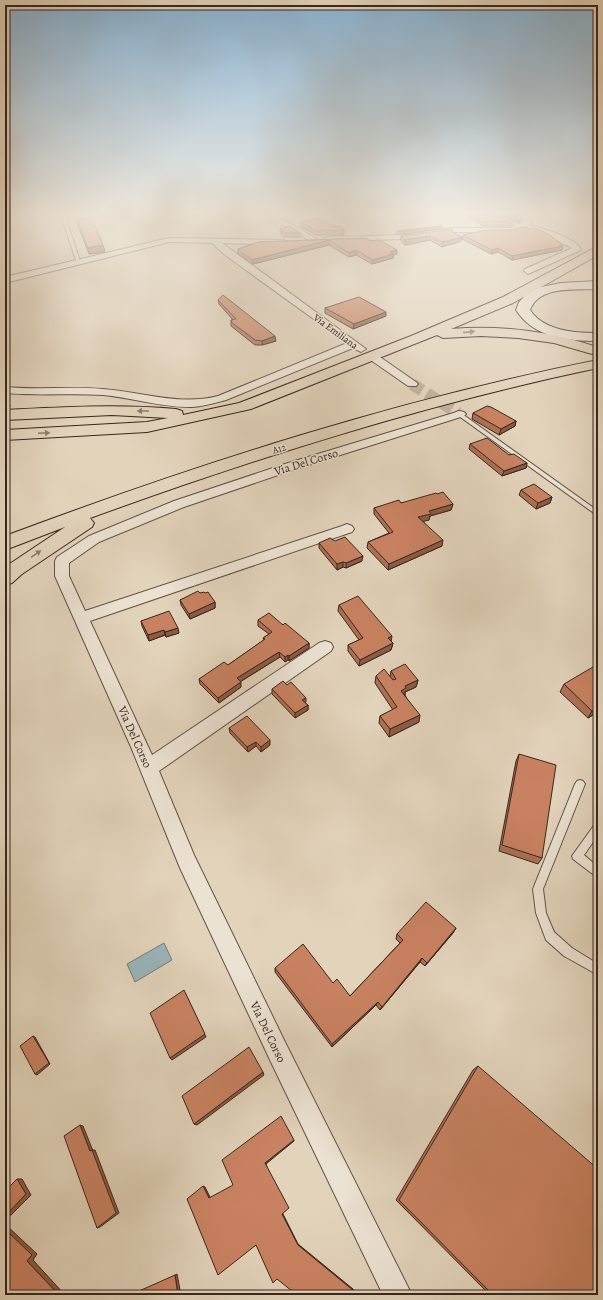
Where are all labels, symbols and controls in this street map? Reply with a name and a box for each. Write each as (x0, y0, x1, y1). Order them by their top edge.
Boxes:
street label: Via Emiliana (310, 310, 361, 352)
one-way arrow (463, 328, 475, 335)
one-way arrow (136, 408, 149, 414)
one-way arrow (38, 429, 50, 436)
street label: A12 (270, 440, 288, 457)
street label: Via Del Corso (271, 445, 340, 480)
one-way arrow (30, 551, 42, 558)
street label: Via Del Corso (114, 703, 156, 770)
street label: Via Del Corso (246, 998, 290, 1065)

